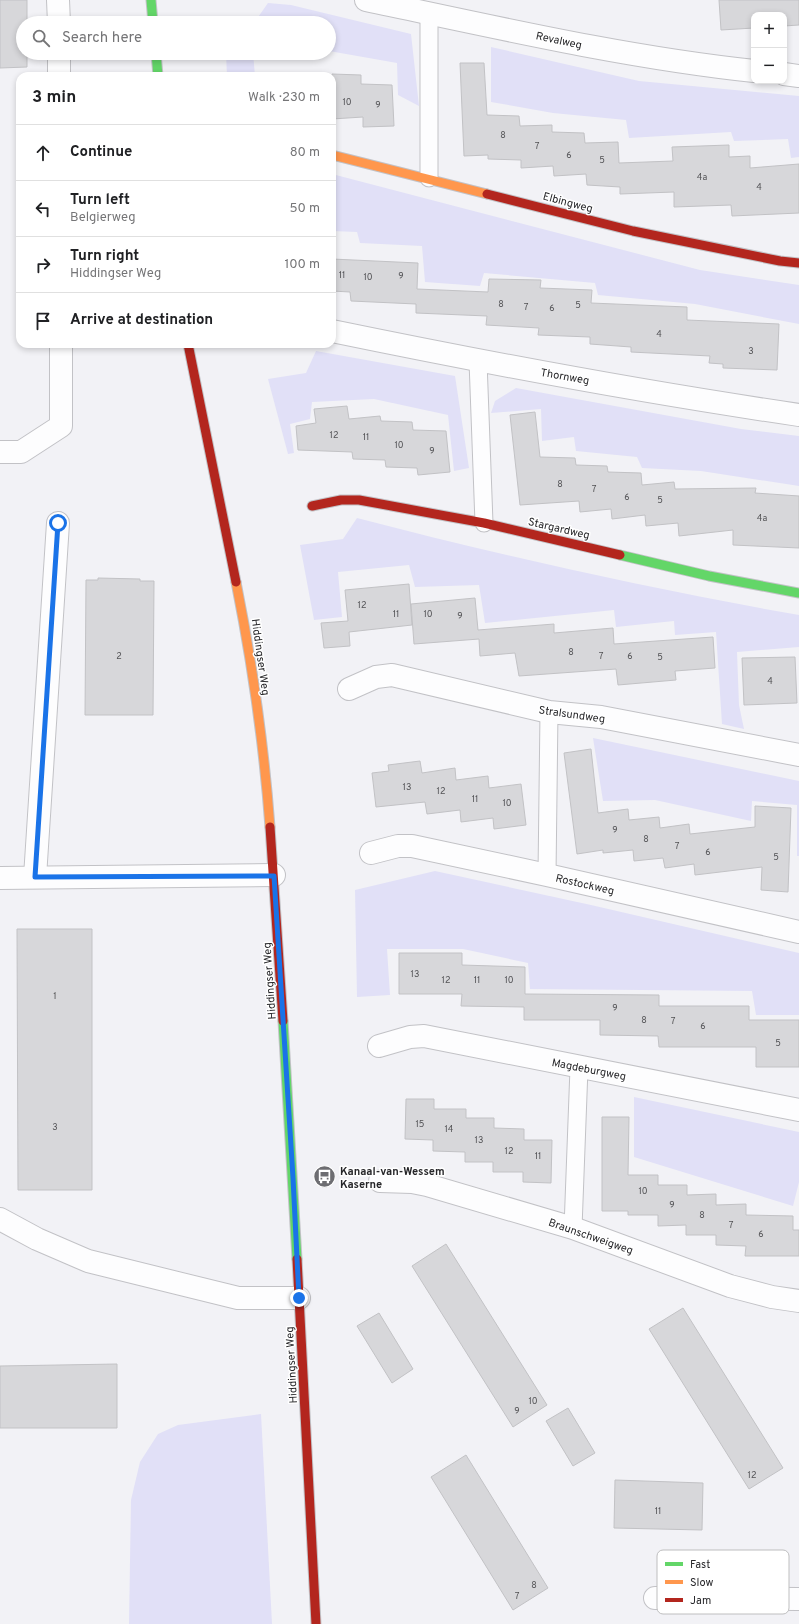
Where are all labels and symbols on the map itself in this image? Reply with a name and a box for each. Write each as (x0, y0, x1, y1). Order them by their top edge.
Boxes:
street label: Revalweg (534, 29, 583, 53)
house number: 10 (342, 97, 352, 108)
house number: 9 (375, 100, 381, 111)
house number: 8 (500, 130, 506, 141)
house number: 7 (535, 141, 540, 152)
house number: 6 (566, 150, 572, 161)
house number: 5 (599, 155, 605, 166)
house number: 4a (697, 172, 707, 183)
house number: 4 (756, 182, 762, 193)
street label: Elbingweg (541, 190, 594, 216)
house number: 11 (339, 270, 345, 281)
house number: 9 (398, 271, 404, 282)
house number: 10 (363, 272, 373, 283)
house number: 8 (498, 299, 504, 310)
house number: 5 (575, 300, 581, 311)
house number: 7 (524, 302, 529, 313)
house number: 6 (549, 303, 555, 314)
house number: 4 (656, 329, 662, 340)
house number: 3 (748, 346, 754, 357)
street label: Thornweg (539, 366, 590, 388)
house number: 12 (330, 430, 338, 441)
house number: 11 (363, 432, 369, 443)
house number: 10 (394, 440, 404, 451)
house number: 9 (429, 446, 435, 457)
house number: 8 (557, 479, 563, 490)
house number: 7 (592, 484, 597, 495)
house number: 6 (624, 492, 630, 503)
house number: 5 (657, 495, 663, 506)
house number: 4a (757, 513, 767, 524)
route start (49, 514, 67, 532)
street label: Stargardweg (527, 515, 591, 543)
house number: 12 (358, 600, 366, 611)
house number: 11 (393, 609, 399, 620)
house number: 10 (423, 609, 433, 620)
house number: 9 (457, 611, 463, 622)
street label: Hiddingser Weg (248, 618, 272, 696)
house number: 8 (568, 647, 574, 658)
house number: 2 (116, 651, 122, 662)
house number: 7 (599, 651, 604, 662)
house number: 6 (627, 651, 633, 662)
house number: 5 (657, 652, 663, 663)
house number: 4 (767, 676, 773, 687)
street label: Stralsundweg (538, 703, 606, 727)
house number: 13 (403, 782, 411, 793)
house number: 12 (437, 786, 445, 797)
house number: 11 (472, 794, 478, 805)
house number: 10 (502, 798, 512, 809)
house number: 9 (612, 825, 618, 836)
house number: 8 (643, 834, 649, 845)
house number: 7 (675, 841, 680, 852)
house number: 6 (705, 847, 711, 858)
house number: 5 (773, 852, 779, 863)
street label: Rostockweg (554, 871, 615, 899)
street label: Hiddingser Weg (260, 942, 280, 1020)
house number: 13 (411, 969, 419, 980)
house number: 12 (442, 975, 450, 986)
house number: 11 (474, 975, 480, 986)
house number: 10 (504, 975, 514, 986)
house number: 1 (53, 991, 57, 1002)
house number: 9 (612, 1003, 618, 1014)
house number: 8 (641, 1015, 647, 1026)
house number: 7 (671, 1016, 676, 1027)
house number: 6 (700, 1021, 706, 1032)
house number: 5 (775, 1038, 781, 1049)
street label: Magdeburgweg (550, 1056, 627, 1084)
house number: 15 (416, 1119, 424, 1130)
house number: 3 (52, 1122, 58, 1133)
house number: 14 (445, 1124, 454, 1135)
house number: 13 (475, 1135, 483, 1146)
house number: 12 (505, 1146, 513, 1157)
house number: 11 (535, 1151, 541, 1162)
bus stop icon: Kanaal-van-Wessem Kaserne (311, 1164, 337, 1190)
place label: Kanaal-van-Wessem Kaserne (340, 1165, 445, 1192)
house number: 10 (638, 1186, 648, 1197)
house number: 9 (669, 1200, 675, 1211)
house number: 8 (699, 1210, 705, 1221)
street label: Braunschweigweg (546, 1216, 635, 1258)
house number: 7 (729, 1220, 734, 1231)
house number: 6 (758, 1229, 764, 1240)
route end (290, 1289, 308, 1307)
street label: Hiddingser Weg (283, 1326, 301, 1404)
house number: 10 (528, 1396, 538, 1407)
house number: 9 (514, 1406, 520, 1417)
house number: 12 (748, 1470, 756, 1481)
house number: 11 (655, 1506, 661, 1517)
legend (657, 1550, 789, 1614)
text: Fast (690, 1558, 710, 1572)
text: Slow (690, 1576, 713, 1590)
house number: 8 (531, 1580, 537, 1591)
house number: 7 (515, 1591, 520, 1602)
text: Jam (690, 1594, 711, 1608)

